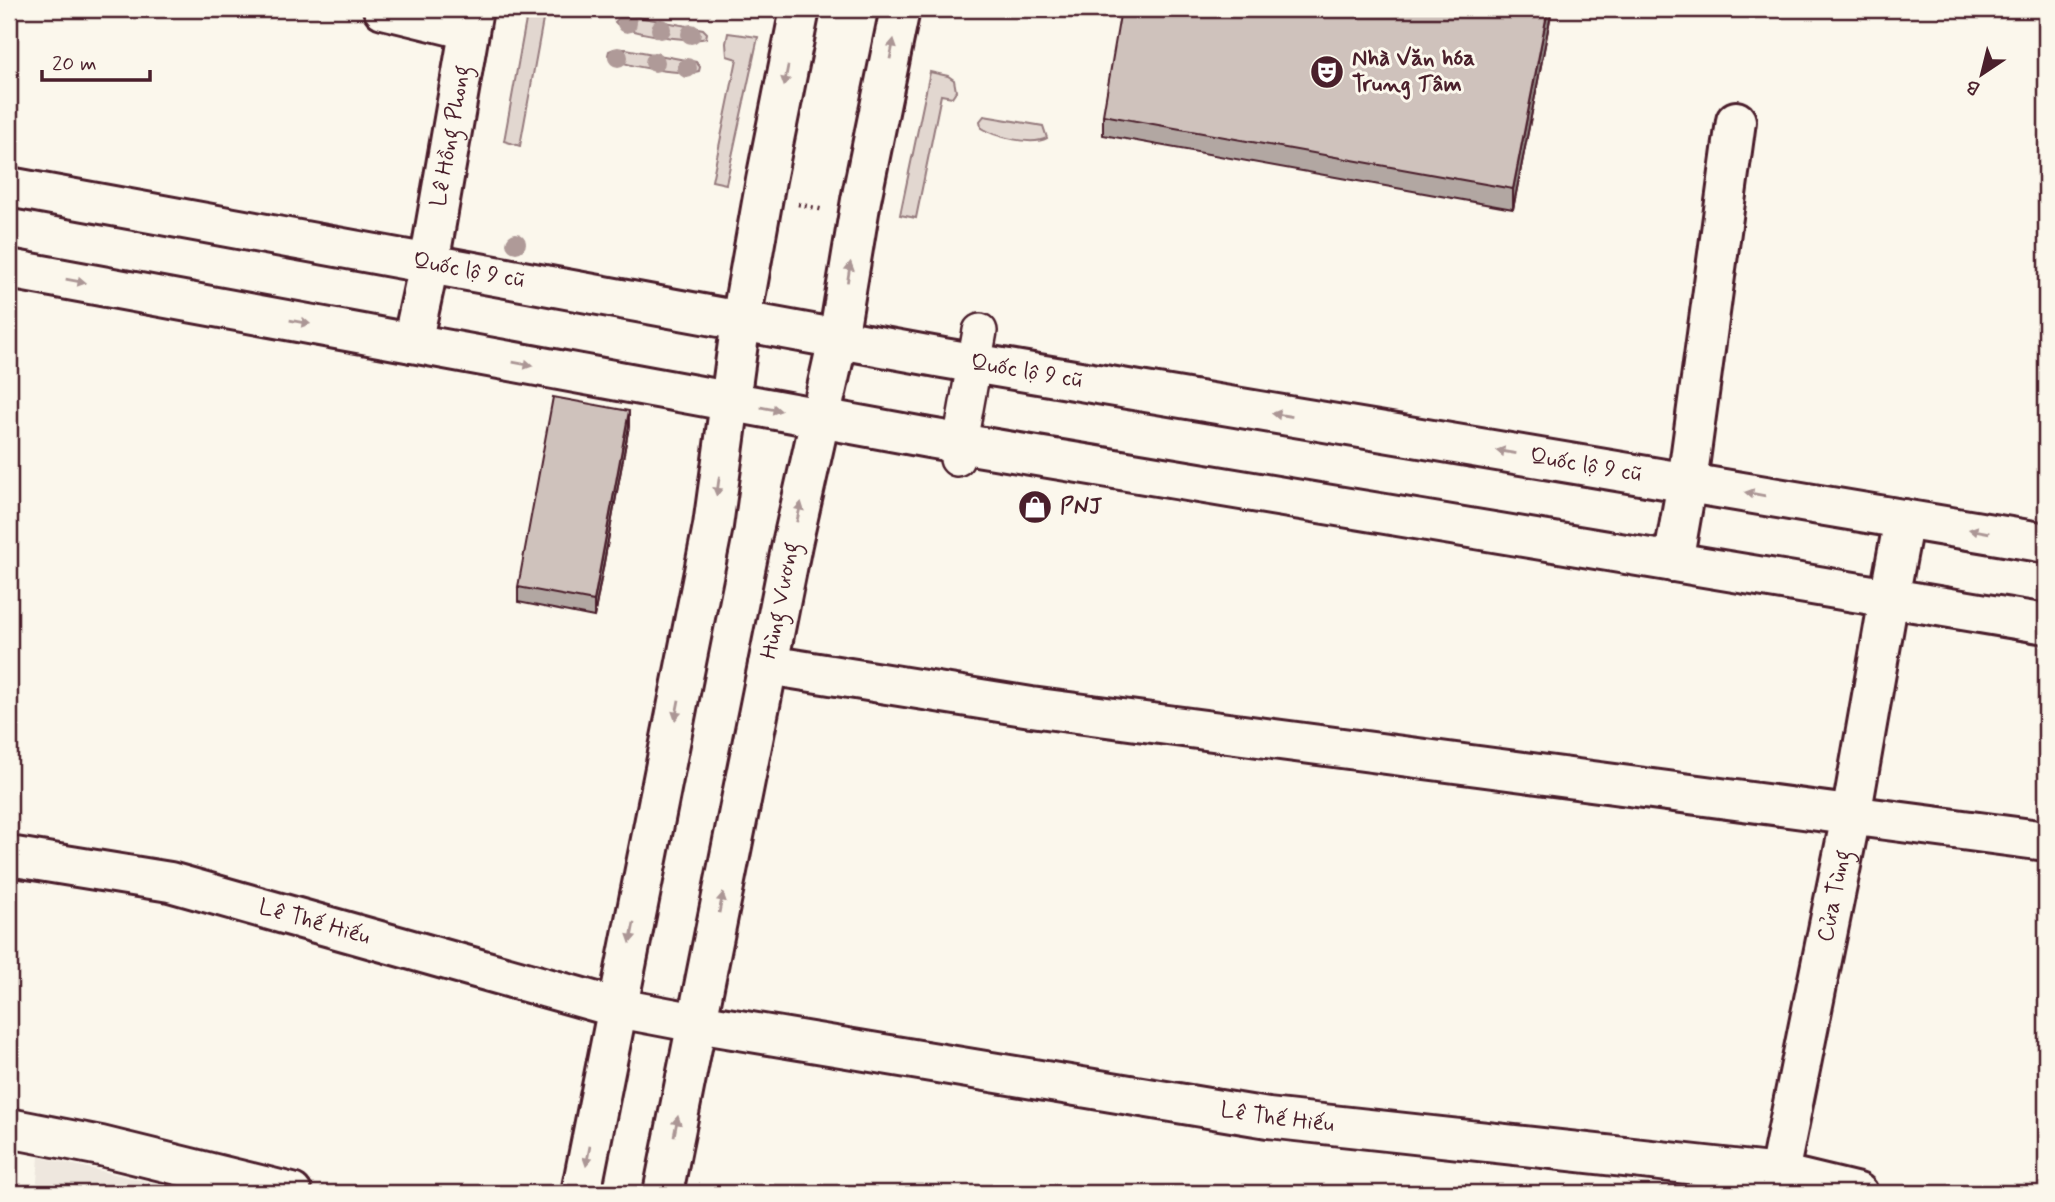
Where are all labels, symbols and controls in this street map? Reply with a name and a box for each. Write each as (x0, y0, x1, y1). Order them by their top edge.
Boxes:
scale bar (42, 38, 150, 82)
one-way arrow (886, 38, 897, 60)
north arrow (1946, 38, 2016, 108)
place label: Nhà Văn hóa Trung Tâm (1352, 44, 1475, 100)
text: 20 m (52, 50, 97, 78)
theatre icon: Nhà Văn hóa Trung Tâm (1308, 53, 1346, 91)
street label: Lê Hồng Phong (424, 63, 480, 209)
one-way arrow (781, 65, 792, 87)
text: B (1961, 73, 1985, 100)
street label: Quốc lộ 9 cũ (410, 246, 526, 296)
one-way arrow (844, 261, 855, 283)
one-way arrow (65, 276, 87, 287)
one-way arrow (289, 317, 311, 328)
street label: Quốc lộ 9 cũ (968, 348, 1084, 396)
one-way arrow (512, 358, 534, 369)
one-way arrow (760, 404, 782, 415)
one-way arrow (1270, 409, 1292, 420)
street label: Quốc lộ 9 cũ (1527, 442, 1644, 490)
one-way arrow (1495, 446, 1517, 457)
one-way arrow (713, 475, 724, 497)
shop icon: PNJ (1016, 488, 1054, 526)
one-way arrow (1743, 488, 1765, 499)
place label: PNJ (1060, 492, 1103, 522)
one-way arrow (794, 501, 805, 523)
one-way arrow (1968, 525, 1990, 536)
street label: Hùng Vương (754, 539, 809, 662)
one-way arrow (671, 699, 682, 721)
street label: Cửa Tùng (1811, 847, 1861, 945)
one-way arrow (715, 892, 726, 914)
street label: Lê Thế Hiếu (255, 893, 374, 953)
one-way arrow (627, 922, 638, 944)
street label: Lê Thế Hiếu (1218, 1095, 1336, 1140)
one-way arrow (671, 1115, 682, 1137)
one-way arrow (583, 1145, 594, 1167)

